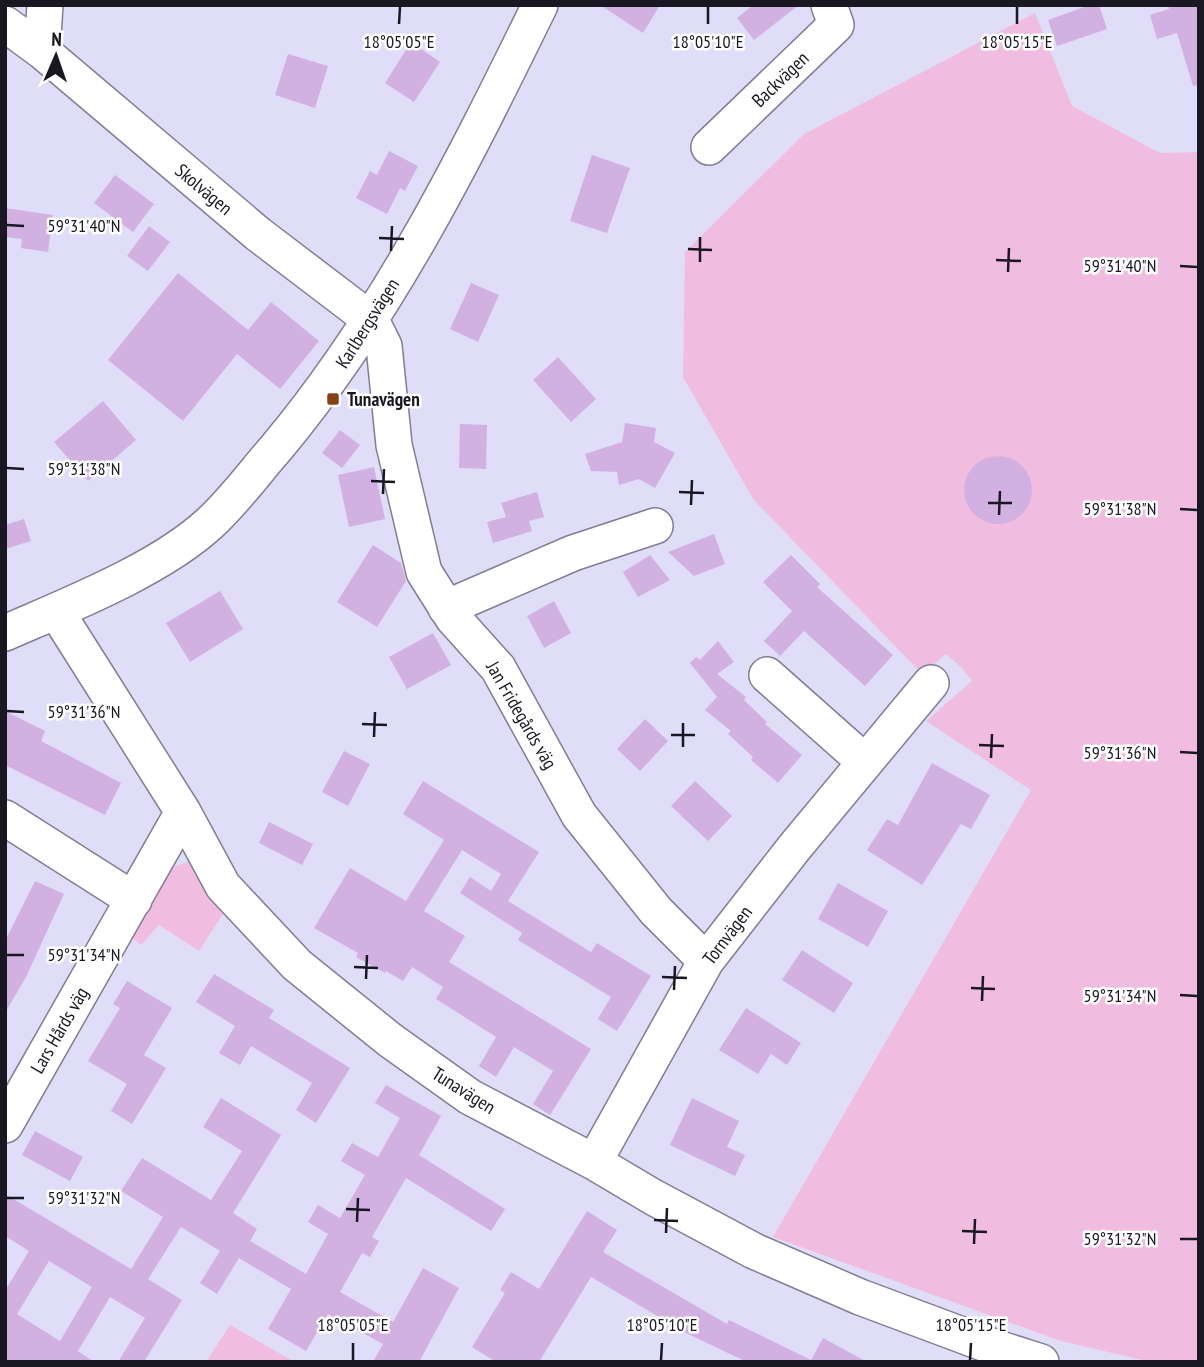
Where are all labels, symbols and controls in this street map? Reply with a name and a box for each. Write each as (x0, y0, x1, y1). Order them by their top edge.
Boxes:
north arrow (21, 21, 91, 91)
text: N (51, 27, 62, 51)
text: 18°05'05"E (364, 30, 434, 53)
text: 18°05'10"E (673, 30, 743, 53)
text: 18°05'15"E (982, 30, 1052, 53)
street label: Backvägen (746, 46, 814, 112)
street label: Skolvägen (170, 158, 238, 220)
text: 59°31'40"N (48, 214, 120, 237)
text: 59°31'40"N (1084, 254, 1156, 277)
street label: Karlbergsvägen (330, 274, 404, 372)
place label: Tunavägen (347, 387, 420, 411)
marker: Tunavägen (325, 391, 341, 407)
text: 59°31'38"N (48, 457, 120, 480)
text: 59°31'38"N (1084, 497, 1156, 520)
street label: Jan Fridegårds väg (481, 656, 563, 773)
text: 59°31'36"N (48, 700, 120, 723)
text: 59°31'36"N (1084, 741, 1156, 764)
street label: Tornvägen (697, 901, 757, 969)
text: 59°31'34"N (48, 943, 120, 966)
street label: Lars Hårds väg (25, 983, 93, 1077)
text: 59°31'34"N (1084, 984, 1156, 1007)
street label: Tunavägen (428, 1061, 500, 1119)
text: 59°31'32"N (48, 1186, 120, 1209)
text: 59°31'32"N (1084, 1227, 1156, 1250)
text: 18°05'05"E (318, 1313, 388, 1336)
text: 18°05'10"E (627, 1313, 697, 1336)
text: 18°05'15"E (936, 1313, 1006, 1336)

